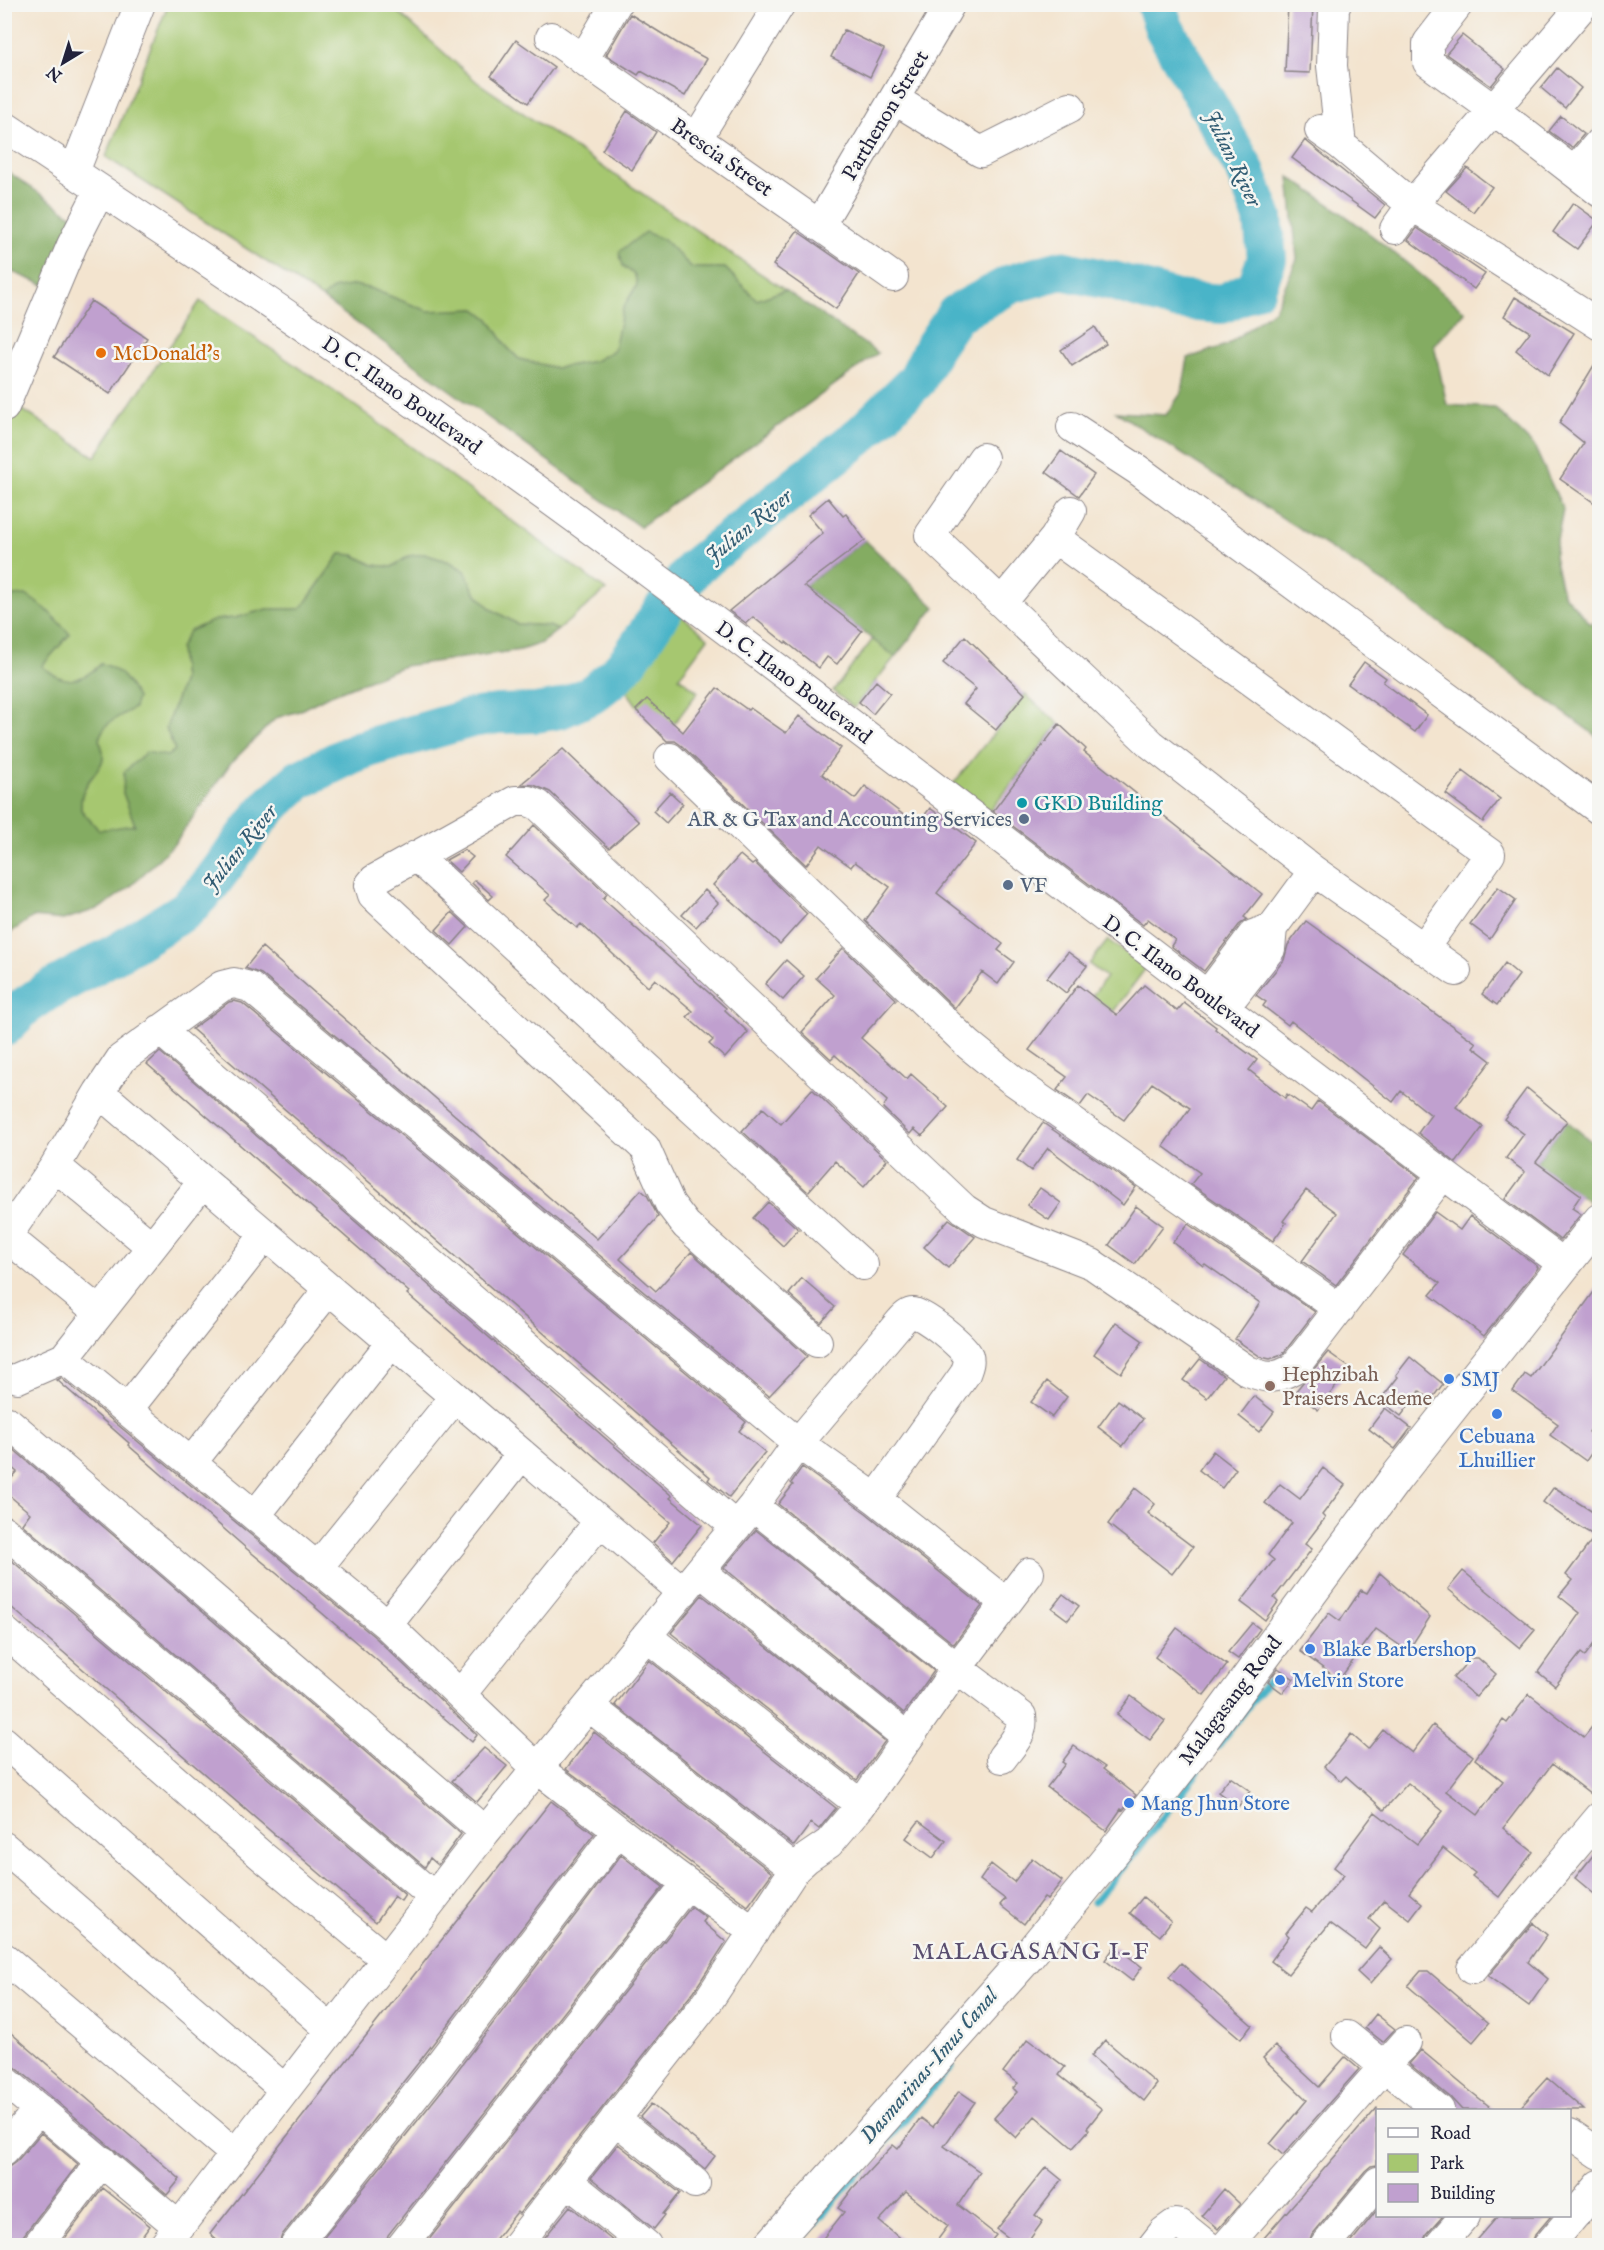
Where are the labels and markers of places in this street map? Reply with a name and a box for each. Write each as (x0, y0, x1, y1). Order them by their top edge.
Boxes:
place label: McDonald's (113, 341, 220, 368)
marker: McDonald's (94, 346, 108, 360)
place label: GKD Building (1034, 791, 1163, 818)
marker: GKD Building (1015, 796, 1029, 810)
place label: AR & G Tax and Accounting Services (687, 807, 1012, 834)
marker: AR & G Tax and Accounting Services (1017, 812, 1031, 826)
place label: VF (1019, 873, 1047, 900)
marker: VF (1001, 878, 1015, 892)
place label: Hephzibah Praisers Academe (1282, 1362, 1433, 1413)
place label: SMJ (1461, 1367, 1500, 1394)
marker: SMJ (1442, 1372, 1456, 1386)
marker: Hephzibah Praisers Academe (1263, 1379, 1277, 1393)
marker: Cebuana Lhuillier (1490, 1407, 1504, 1421)
place label: Cebuana Lhuillier (1459, 1424, 1536, 1475)
place label: Blake Barbershop (1322, 1637, 1476, 1664)
marker: Blake Barbershop (1303, 1642, 1317, 1656)
place label: Melvin Store (1292, 1668, 1404, 1695)
marker: Melvin Store (1273, 1673, 1287, 1687)
place label: Mang Jhun Store (1141, 1791, 1290, 1818)
marker: Mang Jhun Store (1122, 1796, 1136, 1810)

